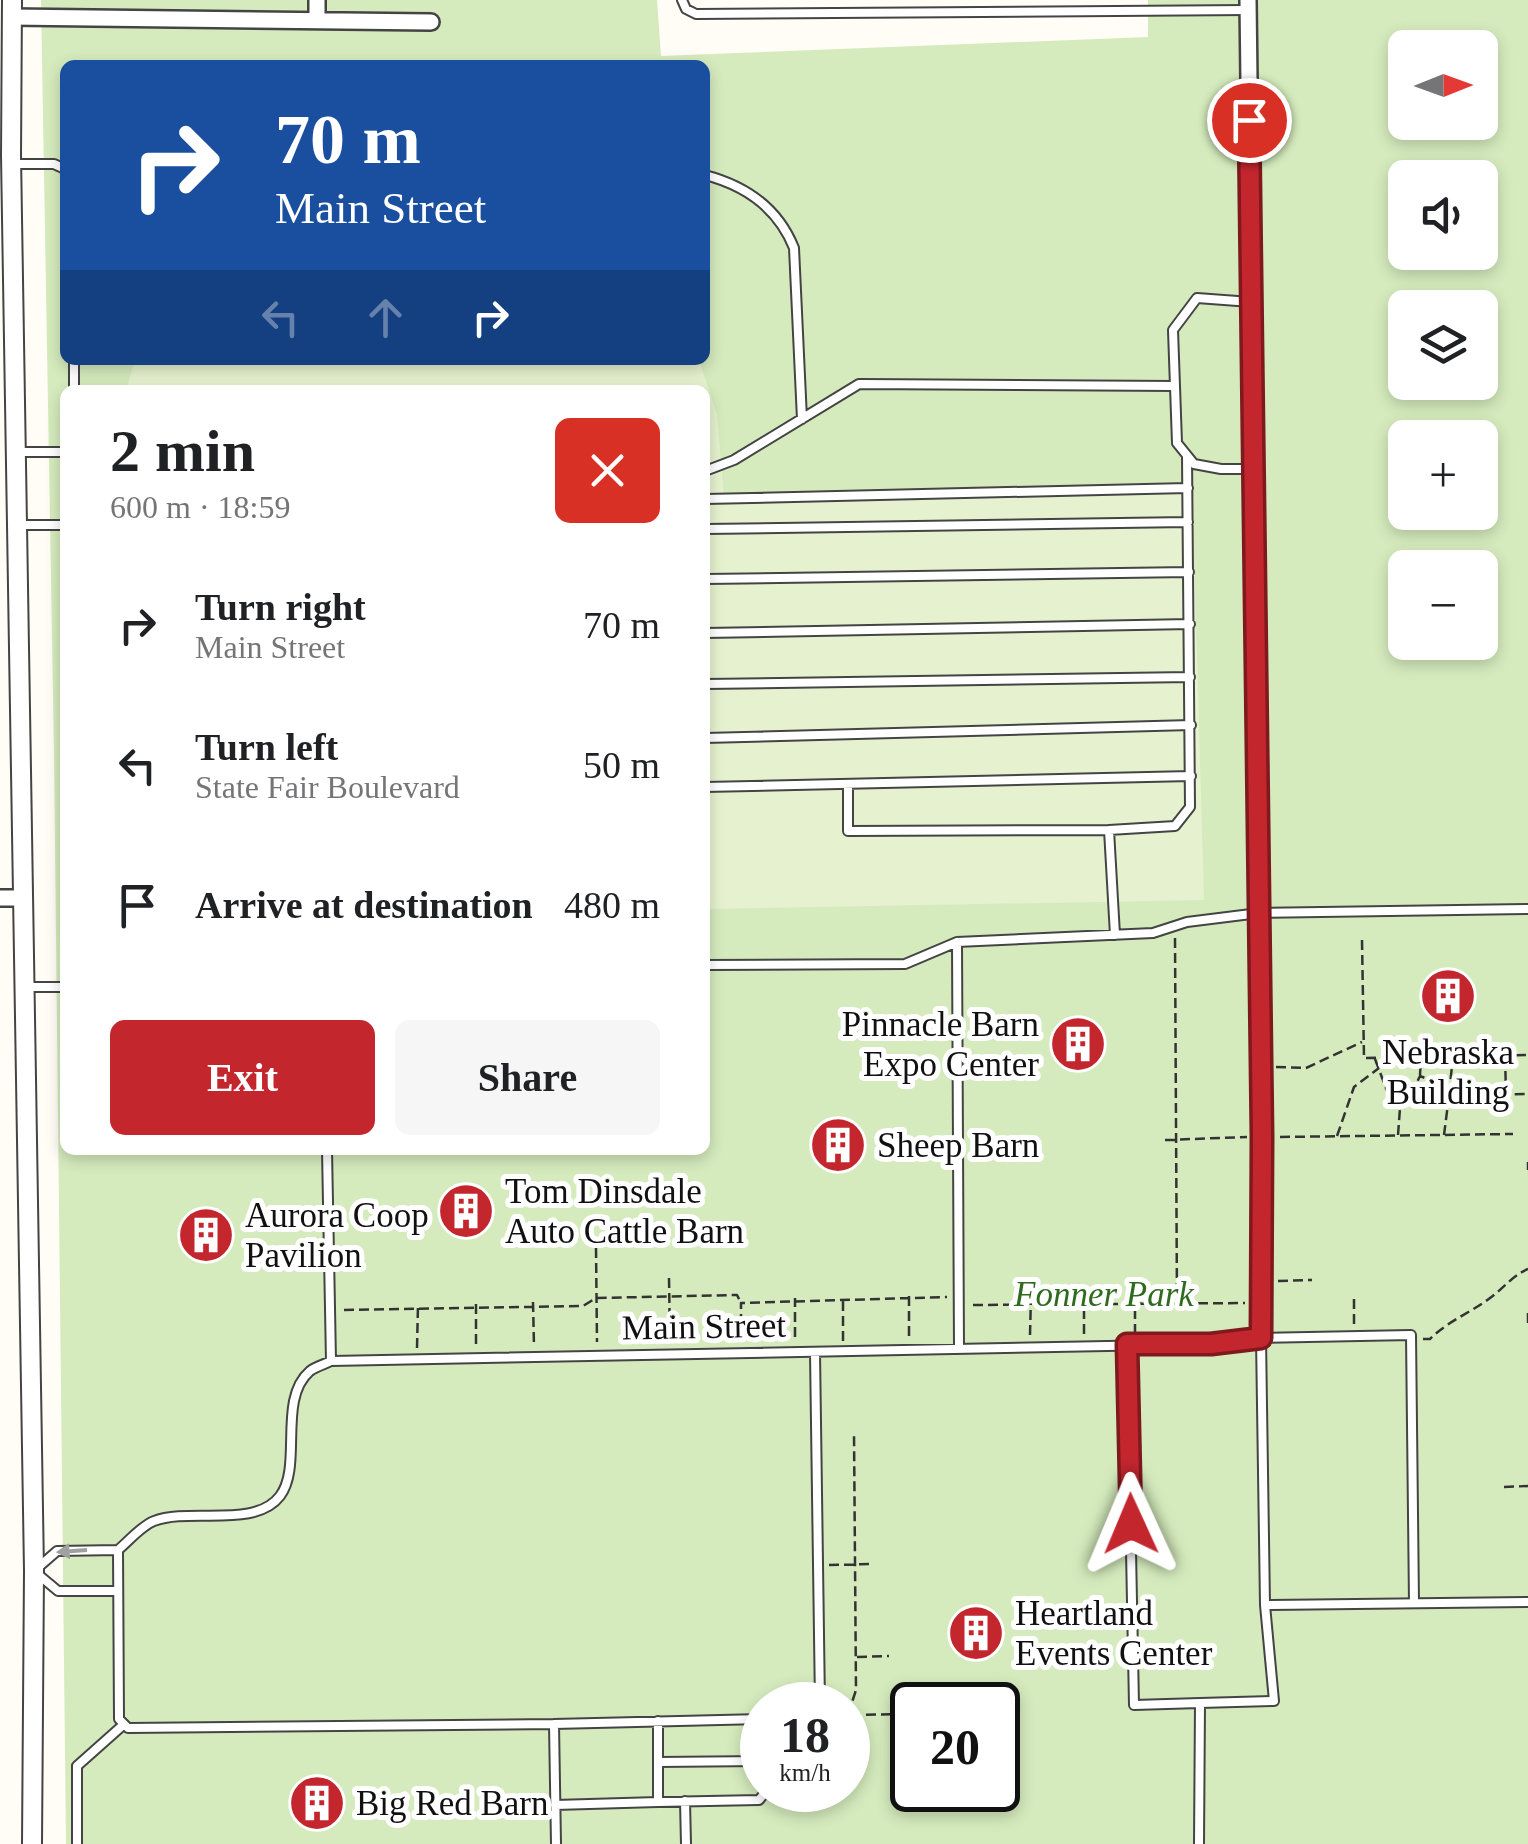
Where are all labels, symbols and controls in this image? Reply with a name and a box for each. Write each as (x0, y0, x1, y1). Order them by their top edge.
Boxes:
north arrow (1388, 30, 1498, 140)
map controls (1388, 30, 1498, 660)
pin (1207, 78, 1292, 163)
icon: arrive (1222, 93, 1277, 148)
icon: right (110, 100, 240, 230)
text: 70 m (275, 101, 421, 178)
button: sound (1388, 160, 1498, 270)
text: Main Street (275, 183, 486, 233)
icon: left (253, 290, 308, 345)
icon: ahead (358, 290, 413, 345)
icon: right (463, 290, 518, 345)
button: layers (1388, 290, 1498, 400)
text: 2 min (110, 418, 255, 484)
button: close (555, 418, 660, 523)
button: + (1388, 420, 1498, 530)
text: 600 m · 18:59 (110, 489, 290, 525)
button: − (1388, 550, 1498, 660)
text: Turn right (195, 586, 366, 628)
icon: right (110, 598, 165, 653)
text: 70 m (583, 604, 660, 646)
text: Main Street (195, 629, 345, 665)
text: Turn left (195, 726, 338, 768)
icon: left (110, 738, 165, 793)
text: 50 m (583, 744, 660, 786)
text: State Fair Boulevard (195, 769, 460, 805)
icon: arrive (110, 878, 165, 933)
text: Arrive at destination (195, 884, 533, 926)
text: 480 m (564, 884, 660, 926)
building icon: Nebraska Building (1418, 966, 1478, 1026)
place label: Pinnacle Barn Expo Center (842, 1005, 1039, 1084)
building icon: Pinnacle Barn Expo Center (1048, 1014, 1108, 1074)
button: Exit (110, 1020, 375, 1135)
button: Share (395, 1020, 660, 1135)
place label: Nebraska Building (1382, 1033, 1515, 1112)
building icon: Sheep Barn (808, 1115, 868, 1175)
place label: Sheep Barn (877, 1126, 1039, 1165)
place label: Tom Dinsdale Auto Cattle Barn (505, 1172, 744, 1251)
building icon: Tom Dinsdale Auto Cattle Barn (436, 1181, 496, 1241)
place label: Aurora Coop Pavilion (245, 1196, 429, 1275)
building icon: Aurora Coop Pavilion (176, 1205, 236, 1265)
park label: Fonner Park (1013, 1275, 1195, 1314)
street label: Main Street (622, 1306, 787, 1347)
position arrow (1079, 1472, 1183, 1576)
one-way arrow (56, 1544, 87, 1560)
place label: Heartland Events Center (1015, 1594, 1213, 1673)
building icon: Heartland Events Center (946, 1603, 1006, 1663)
speed limit sign: 20 (890, 1682, 1020, 1812)
text: 18 (780, 1707, 830, 1763)
text: km/h (779, 1759, 831, 1786)
building icon: Big Red Barn (287, 1773, 347, 1833)
place label: Big Red Barn (356, 1784, 548, 1823)

